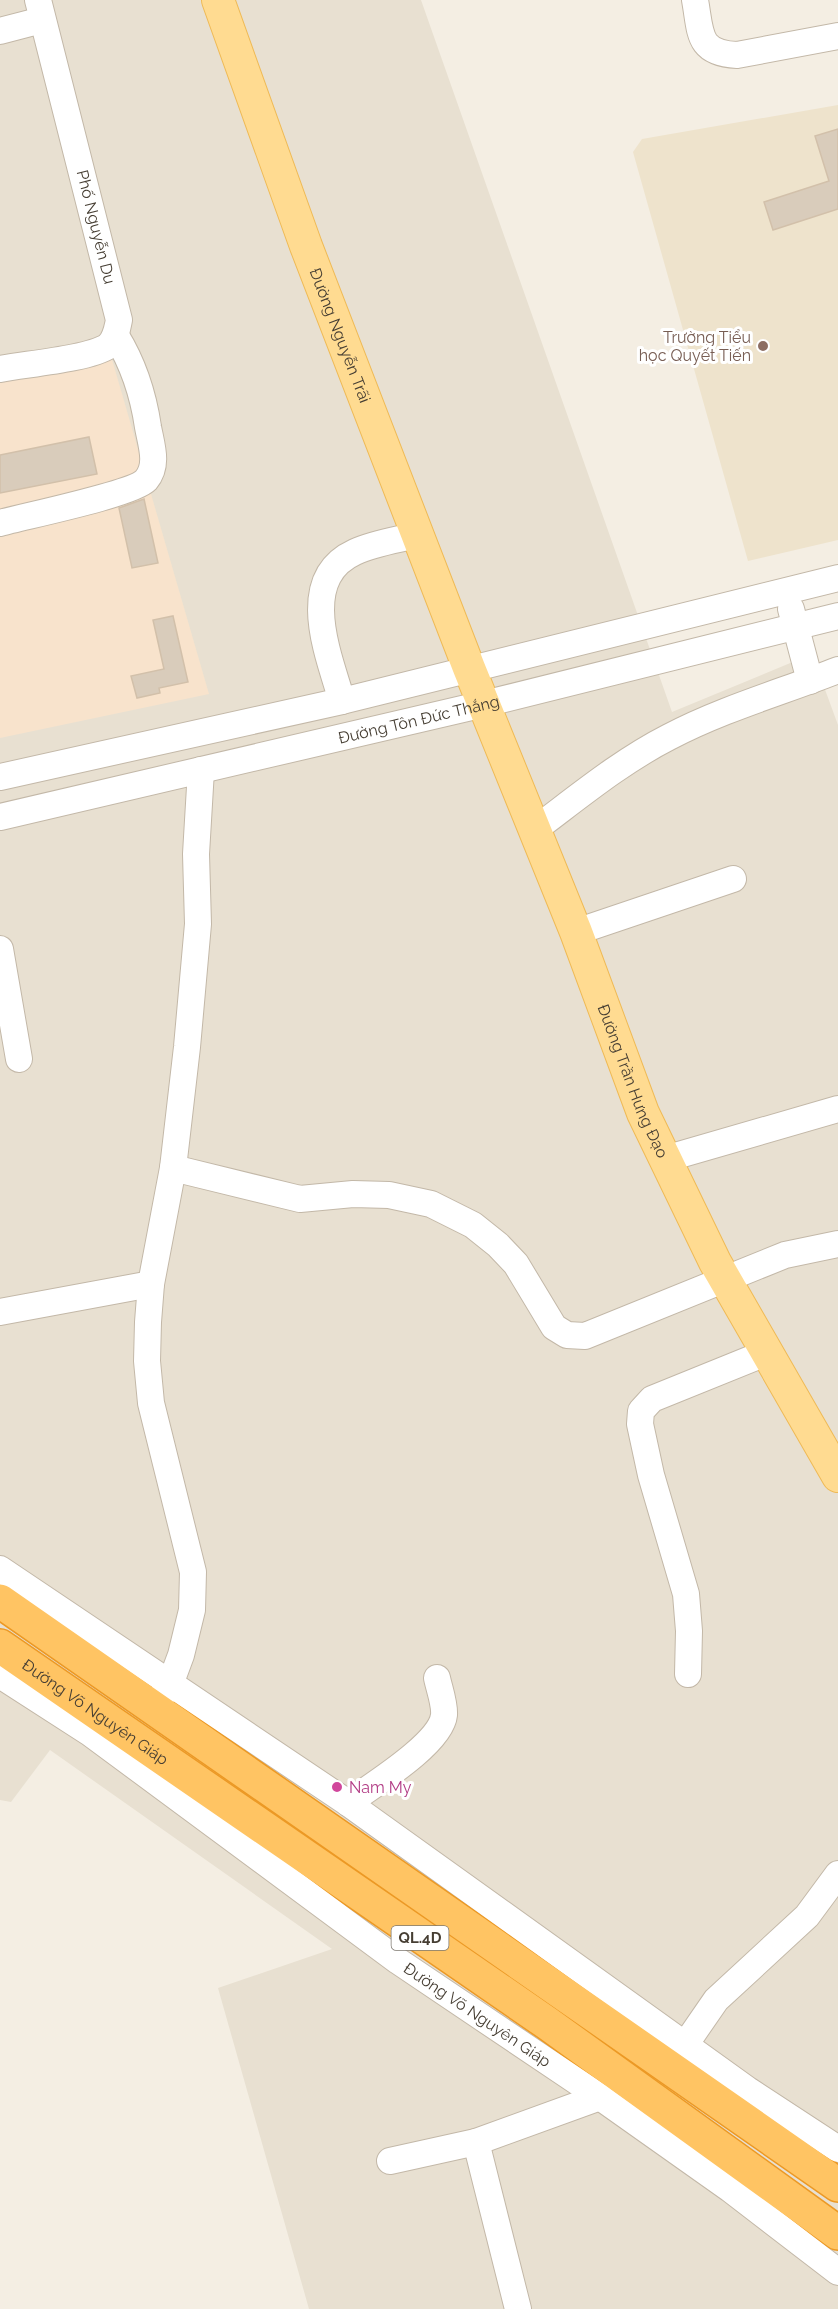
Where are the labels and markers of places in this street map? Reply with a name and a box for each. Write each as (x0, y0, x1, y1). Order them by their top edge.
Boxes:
place label: Trường Tiểu học Quyết Tiến (639, 328, 751, 365)
marker: Trường Tiểu học Quyết Tiến (756, 339, 770, 353)
place label: Nam My (349, 1778, 412, 1797)
marker: Nam My (330, 1780, 344, 1794)

